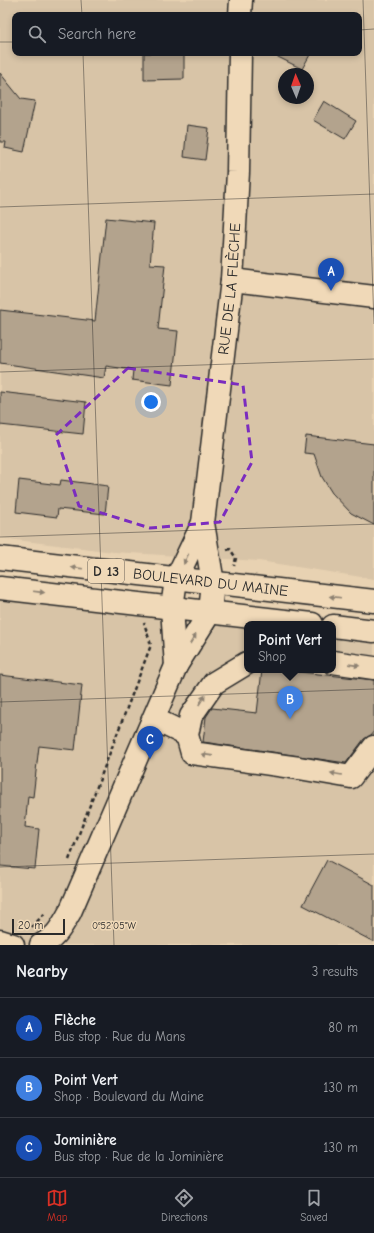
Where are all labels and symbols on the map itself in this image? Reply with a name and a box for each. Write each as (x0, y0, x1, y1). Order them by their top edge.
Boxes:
north arrow (278, 68, 314, 104)
street label: RUE DE LA FLÈCHE (214, 223, 244, 356)
pin: A (318, 258, 344, 291)
your location (141, 392, 161, 412)
one-way arrow (183, 553, 189, 564)
road number: D 13 (88, 559, 124, 583)
one-way arrow (71, 564, 83, 571)
street label: BOULEVARD DU MAINE (132, 564, 289, 600)
one-way arrow (33, 589, 45, 595)
one-way arrow (329, 594, 341, 600)
one-way arrow (189, 634, 197, 644)
one-way arrow (347, 662, 360, 668)
pin: B (277, 686, 303, 719)
one-way arrow (198, 695, 206, 705)
pin: C (137, 726, 163, 759)
one-way arrow (201, 752, 213, 758)
one-way arrow (330, 771, 342, 777)
scale bar (12, 917, 65, 936)
text: 0°52'05"W (92, 920, 136, 932)

